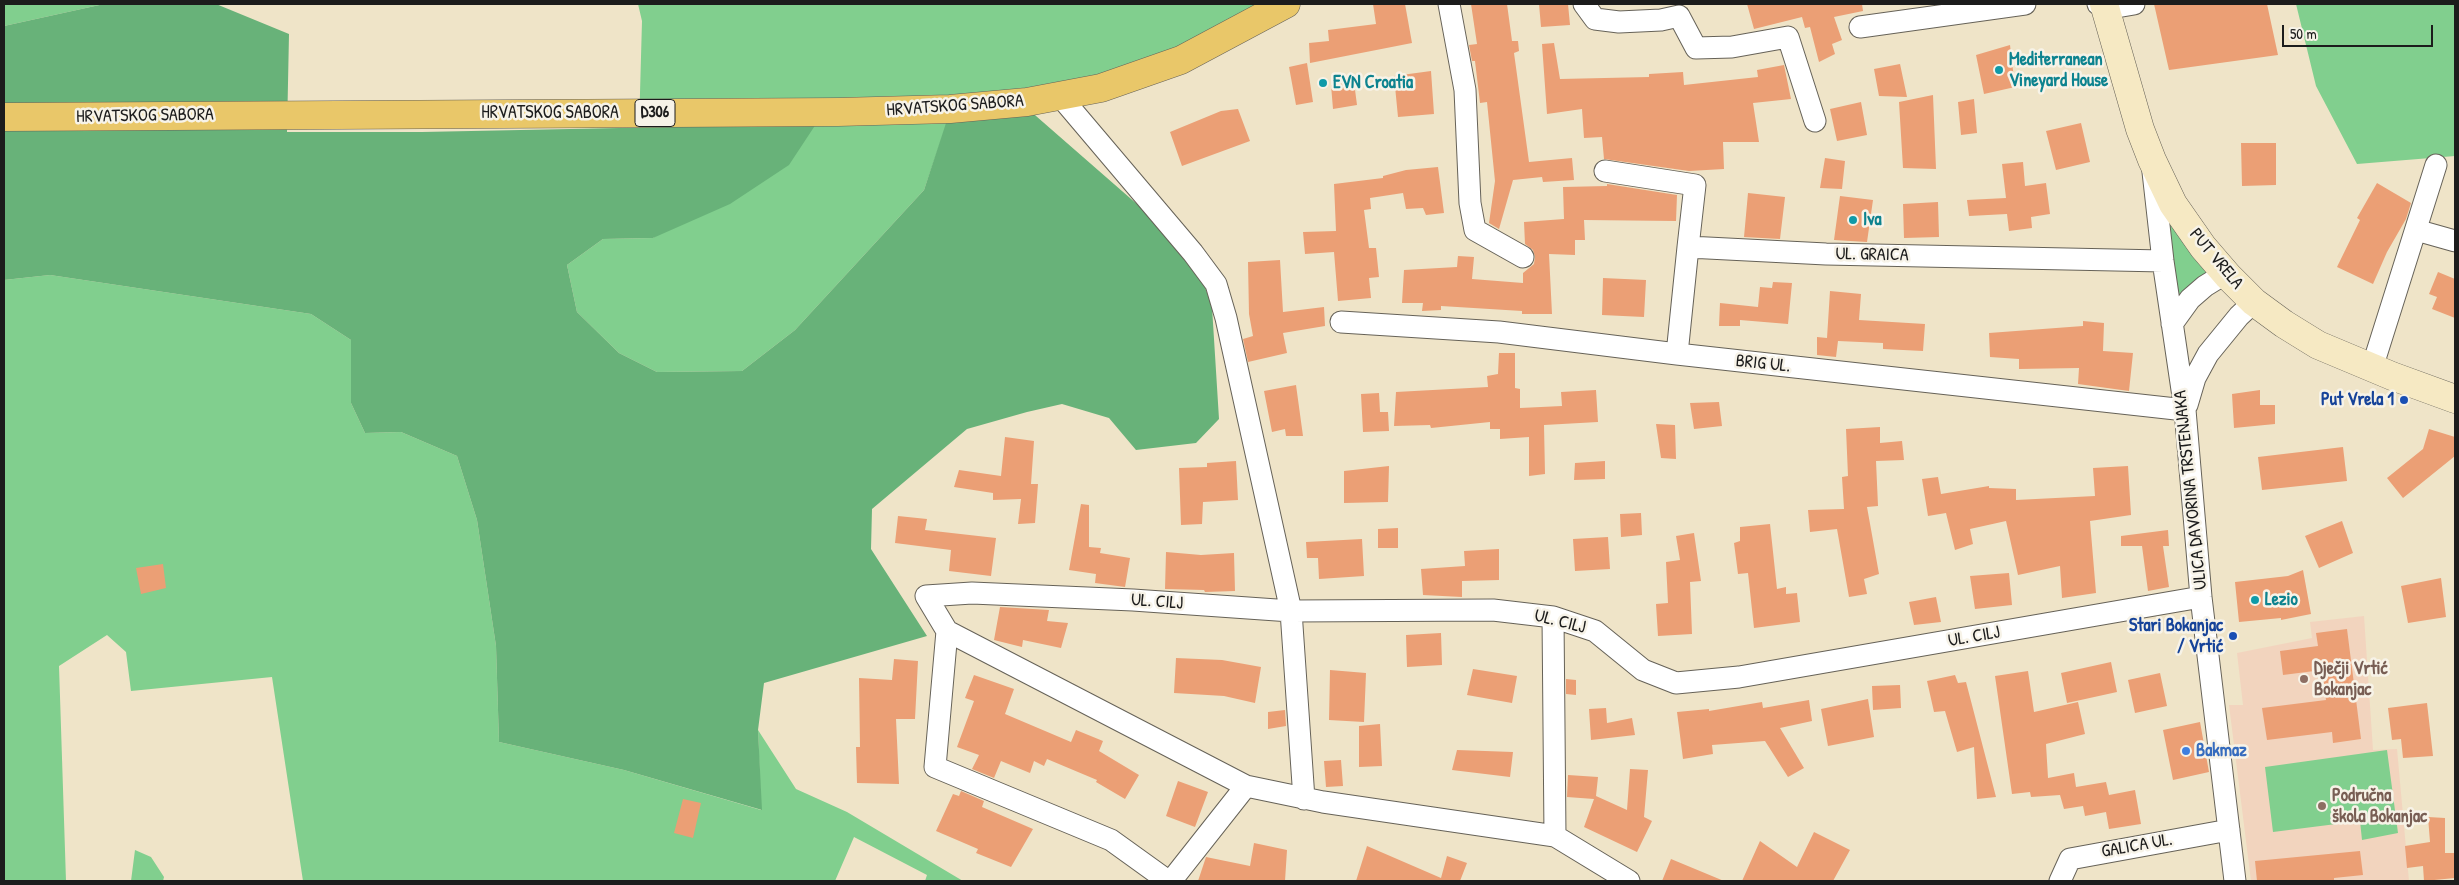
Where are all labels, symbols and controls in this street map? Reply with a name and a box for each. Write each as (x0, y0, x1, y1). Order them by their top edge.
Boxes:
scale bar (2284, 15, 2435, 47)
text: 50 m (2290, 23, 2317, 44)
place label: Mediterranean Vineyard House (2009, 49, 2108, 92)
marker: Mediterranean Vineyard House (1993, 64, 2005, 76)
place label: EVN Croatia (1333, 72, 1413, 94)
marker: EVN Croatia (1317, 77, 1329, 89)
street label: HRVATSKOG SABORA (886, 90, 1024, 122)
road number: D306 (635, 100, 675, 126)
street label: HRVATSKOG SABORA (481, 102, 619, 124)
street label: HRVATSKOG SABORA (76, 104, 214, 128)
place label: Iva (1863, 209, 1881, 231)
marker: Iva (1847, 214, 1859, 226)
street label: PUT VRELA (2184, 224, 2248, 294)
street label: UL. GRAICA (1835, 244, 1909, 266)
street label: BRIG UL. (1735, 350, 1791, 378)
street label: ULICA DAVORINA TRSTENJAKA (2170, 389, 2212, 591)
place label: Put Vrela 1 (2321, 389, 2394, 411)
marker: Put Vrela 1 (2398, 394, 2410, 406)
street label: UL. CILJ (1130, 589, 1184, 615)
place label: Lezio (2265, 589, 2298, 611)
marker: Lezio (2249, 594, 2261, 606)
street label: UL. CILJ (1532, 605, 1588, 639)
place label: Stari Bokanjac / Vrtić (2129, 615, 2223, 658)
street label: UL. CILJ (1947, 622, 2001, 652)
marker: Stari Bokanjac / Vrtić (2227, 630, 2239, 642)
place label: Dječji Vrtić Bokanjac (2314, 658, 2388, 701)
marker: Dječji Vrtić Bokanjac (2298, 673, 2310, 685)
place label: Bakmaz (2196, 740, 2247, 762)
marker: Bakmaz (2180, 745, 2192, 757)
place label: Područna škola Bokanjac (2332, 785, 2427, 828)
marker: Područna škola Bokanjac (2316, 800, 2328, 812)
street label: GALICA UL. (2100, 829, 2174, 863)

